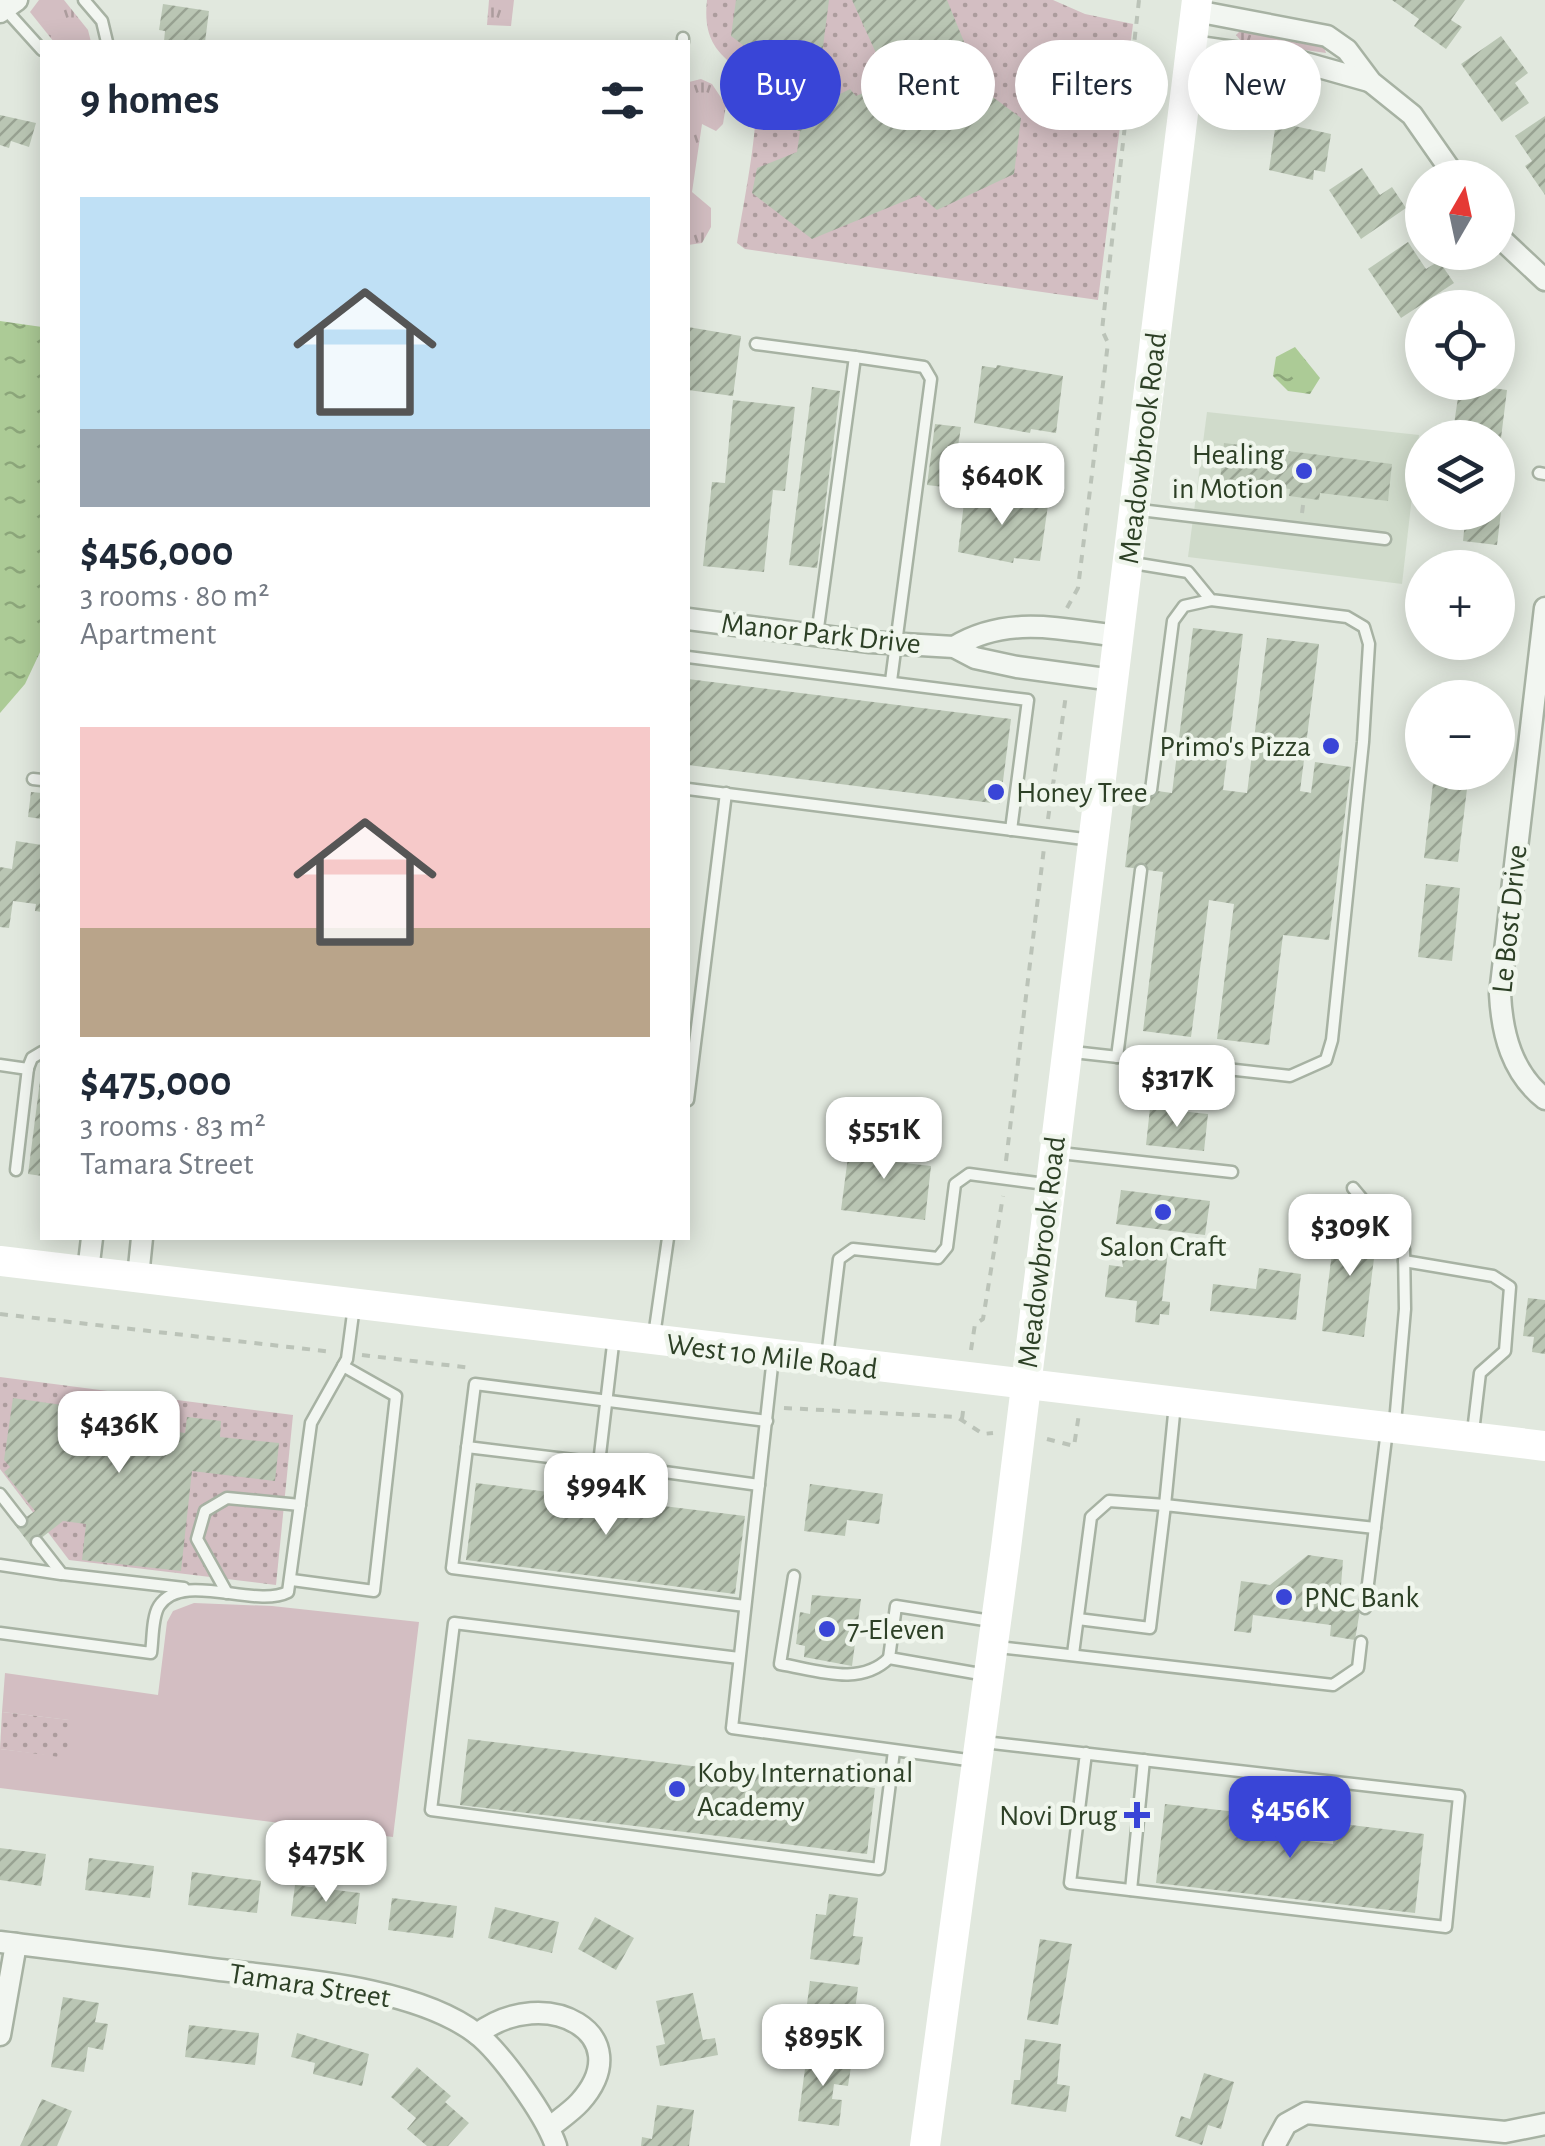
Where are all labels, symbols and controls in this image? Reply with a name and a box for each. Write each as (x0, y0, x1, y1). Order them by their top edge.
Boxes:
chip: Buy (720, 40, 841, 130)
chip: Rent (861, 40, 995, 130)
chip: Filters (1015, 40, 1168, 130)
chip: New (1188, 40, 1321, 130)
icon: filters (595, 73, 650, 128)
text: 9 homes (80, 79, 219, 121)
north arrow (1405, 160, 1515, 270)
map controls (1405, 160, 1515, 790)
icon: home (275, 262, 455, 442)
button: locate (1405, 290, 1515, 400)
street label: Meadowbrook Road (1114, 330, 1172, 566)
button: layers (1405, 420, 1515, 530)
place label: Healing in Motion (1172, 440, 1284, 504)
pin: $640K (932, 443, 1072, 528)
text: $640K (961, 459, 1043, 491)
marker: Healing in Motion (1293, 460, 1315, 482)
text: $456,000 (80, 531, 234, 573)
button: + (1405, 550, 1515, 660)
text: 3 rooms · 80 m² (80, 580, 269, 612)
street label: Manor Park Drive (720, 609, 922, 659)
text: Apartment (80, 618, 216, 650)
button: − (1405, 680, 1515, 790)
place label: Primo's Pizza (1159, 732, 1311, 762)
marker: Primo's Pizza (1320, 735, 1342, 757)
place label: Honey Tree (1016, 778, 1148, 808)
marker: Honey Tree (985, 781, 1007, 803)
icon: home (275, 792, 455, 972)
street label: Le Bost Drive (1487, 843, 1533, 995)
pin: $317K (1107, 1045, 1247, 1130)
text: $475,000 (80, 1061, 232, 1103)
text: $317K (1141, 1061, 1213, 1093)
pin: $551K (814, 1097, 954, 1182)
text: 3 rooms · 83 m² (80, 1110, 266, 1142)
text: $551K (848, 1113, 920, 1145)
street label: Meadowbrook Road (1013, 1134, 1071, 1370)
text: Tamara Street (80, 1148, 254, 1180)
pin: $309K (1280, 1194, 1420, 1279)
marker: Salon Craft (1152, 1201, 1174, 1223)
text: $309K (1310, 1210, 1390, 1242)
place label: Salon Craft (1100, 1232, 1227, 1262)
street label: West 10 Mile Road (664, 1329, 879, 1385)
pin: $436K (49, 1391, 189, 1476)
text: $436K (80, 1407, 158, 1439)
pin: $994K (536, 1453, 676, 1538)
text: $994K (566, 1469, 646, 1501)
place label: PNC Bank (1304, 1583, 1419, 1613)
marker: PNC Bank (1273, 1586, 1295, 1608)
place label: 7-Eleven (847, 1615, 945, 1645)
marker: 7-Eleven (816, 1618, 838, 1640)
place label: Koby International Academy (697, 1758, 913, 1822)
pin: $456K (1220, 1776, 1360, 1861)
marker: Koby International Academy (666, 1778, 688, 1800)
text: $456K (1251, 1792, 1329, 1824)
place label: Novi Drug (999, 1801, 1117, 1831)
marker: Novi Drug (1126, 1804, 1148, 1826)
pin: $475K (256, 1820, 396, 1905)
text: $475K (288, 1836, 364, 1868)
street label: Tamara Street (227, 1958, 393, 2014)
pin: $895K (753, 2004, 893, 2089)
text: $895K (784, 2020, 862, 2052)

